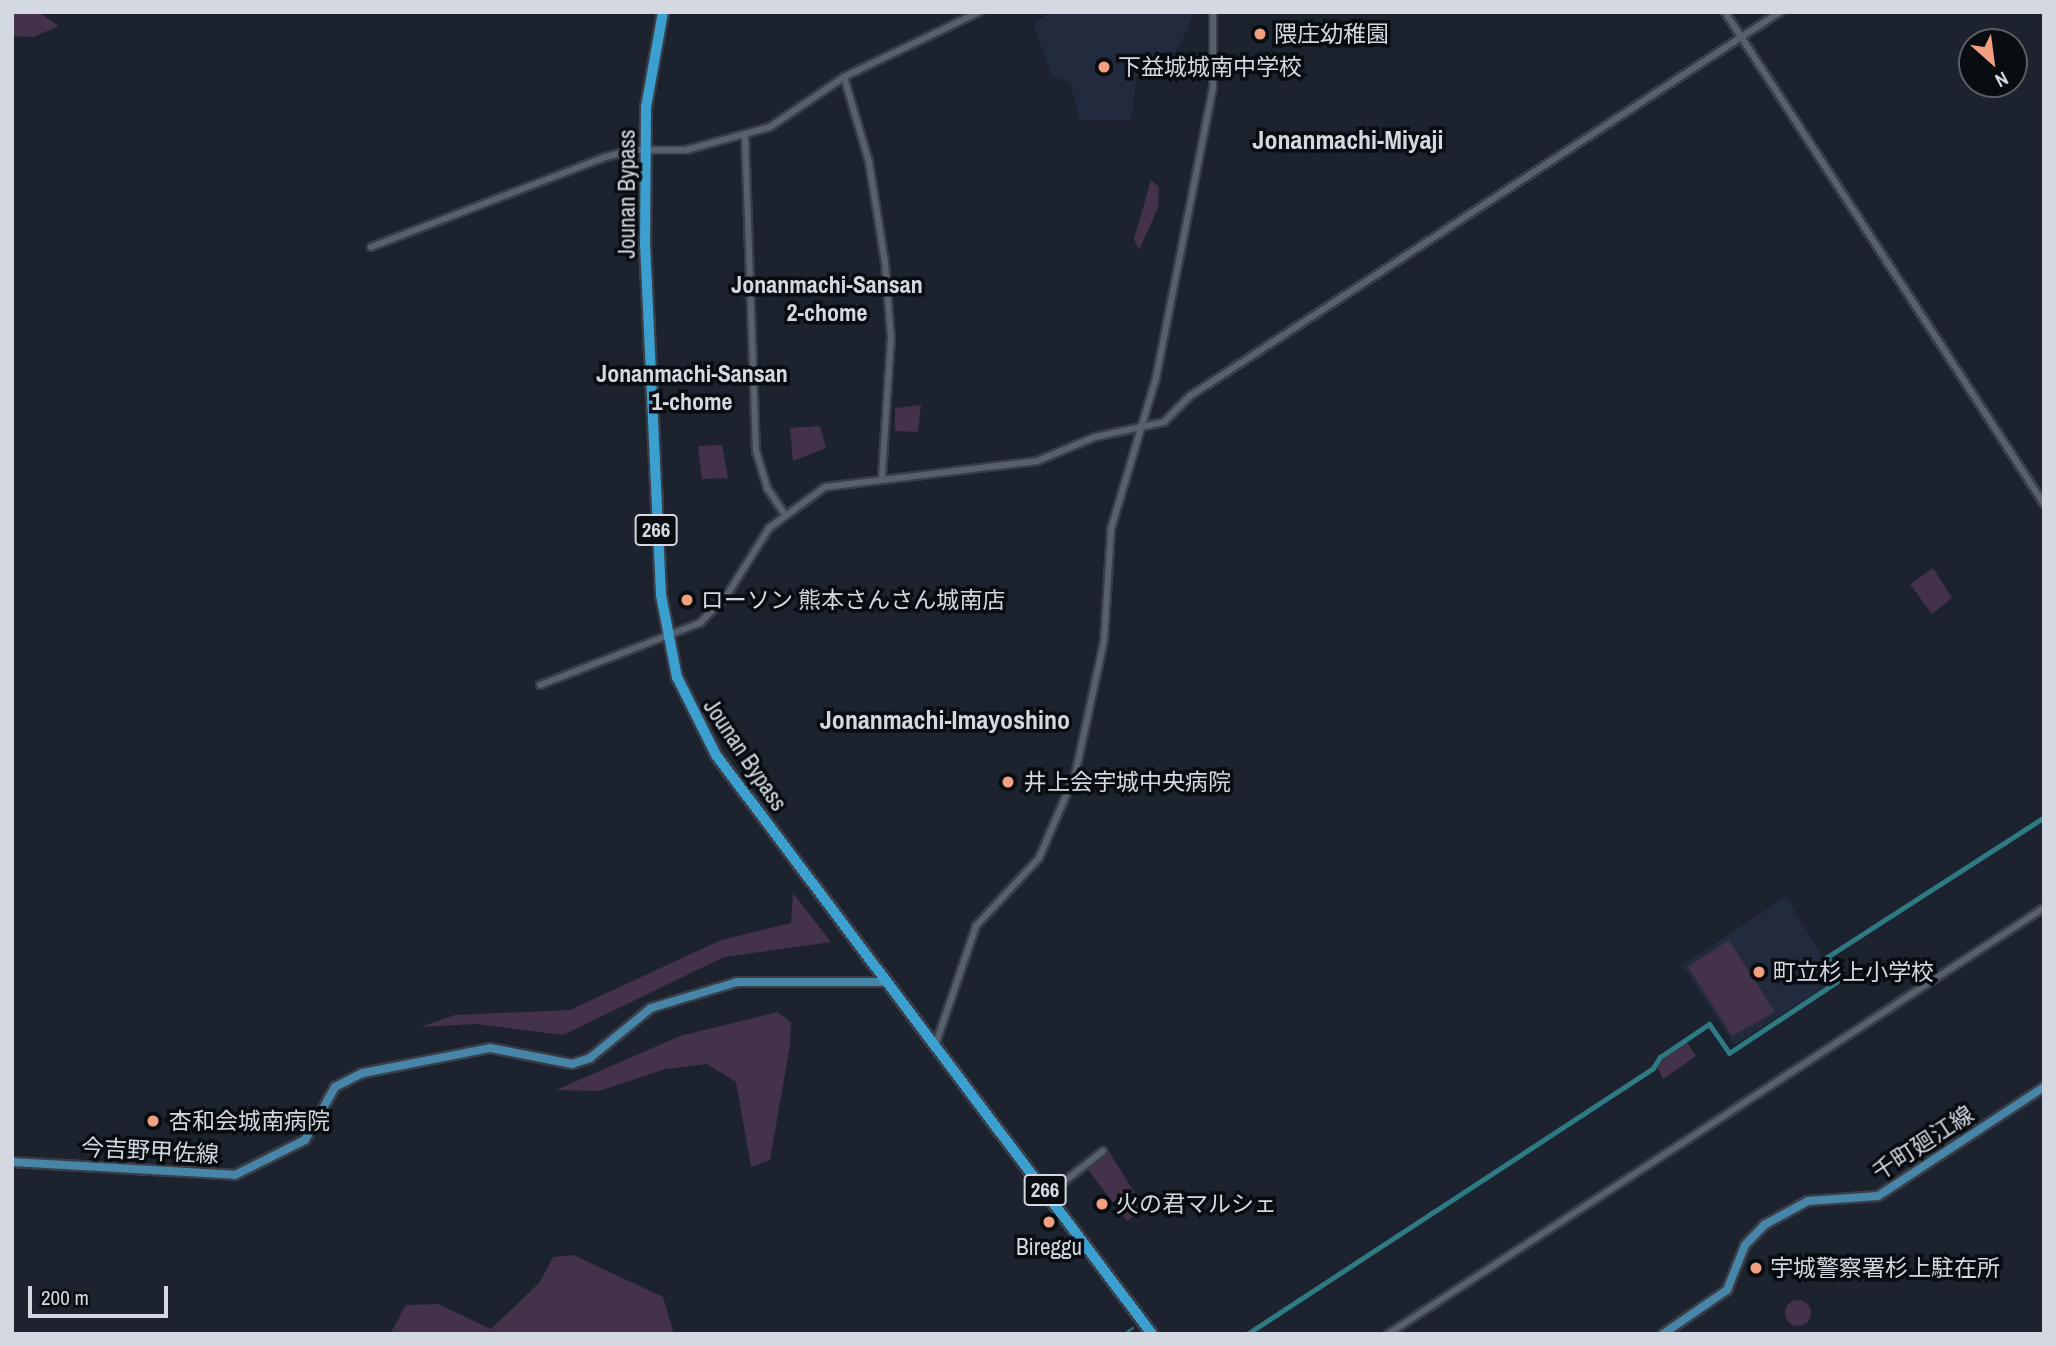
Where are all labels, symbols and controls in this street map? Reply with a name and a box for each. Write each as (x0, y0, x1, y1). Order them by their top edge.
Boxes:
place label: 隈庄幼稚園 (1274, 20, 1389, 48)
marker: 隈庄幼稚園 (1252, 26, 1268, 42)
north arrow (1958, 28, 2028, 98)
place label: 下益城城南中学校 (1118, 53, 1302, 81)
marker: 下益城城南中学校 (1096, 59, 1112, 75)
text: N (1991, 66, 2013, 94)
district label: Jonanmachi-Miyaji (1253, 124, 1443, 156)
street label: Jounan Bypass (613, 130, 641, 258)
district label: Jonanmachi-Sansan 2-chome (731, 271, 923, 327)
district label: Jonanmachi-Sansan 1-chome (596, 360, 788, 416)
road number: 266 (633, 512, 679, 548)
place label: ローソン 熊本さんさん城南店 (701, 586, 1005, 614)
marker: ローソン 熊本さんさん城南店 (679, 592, 695, 608)
street label: Jounan Bypass (698, 694, 792, 816)
district label: Jonanmachi-Imayoshino (820, 704, 1070, 736)
place label: 井上会宇城中央病院 (1024, 768, 1231, 796)
marker: 井上会宇城中央病院 (998, 772, 1018, 792)
place label: 町立杉上小学校 (1773, 958, 1934, 986)
marker: 町立杉上小学校 (1751, 964, 1767, 980)
street label: 千町廻江線 (1867, 1100, 1979, 1186)
place label: 杏和会城南病院 (169, 1107, 330, 1135)
marker: 杏和会城南病院 (143, 1111, 163, 1131)
street label: 今吉野甲佐線 (80, 1134, 220, 1168)
road number: 266 (1022, 1172, 1068, 1208)
place label: 火の君マルシェ (1116, 1190, 1277, 1218)
marker: 火の君マルシェ (1094, 1196, 1110, 1212)
marker: Bireggu (1041, 1214, 1057, 1230)
place label: Bireggu (1016, 1233, 1082, 1261)
place label: 宇城警察署杉上駐在所 (1770, 1254, 2000, 1282)
marker: 宇城警察署杉上駐在所 (1748, 1260, 1764, 1276)
scale bar (32, 1272, 172, 1316)
text: 200 m (41, 1283, 89, 1312)

